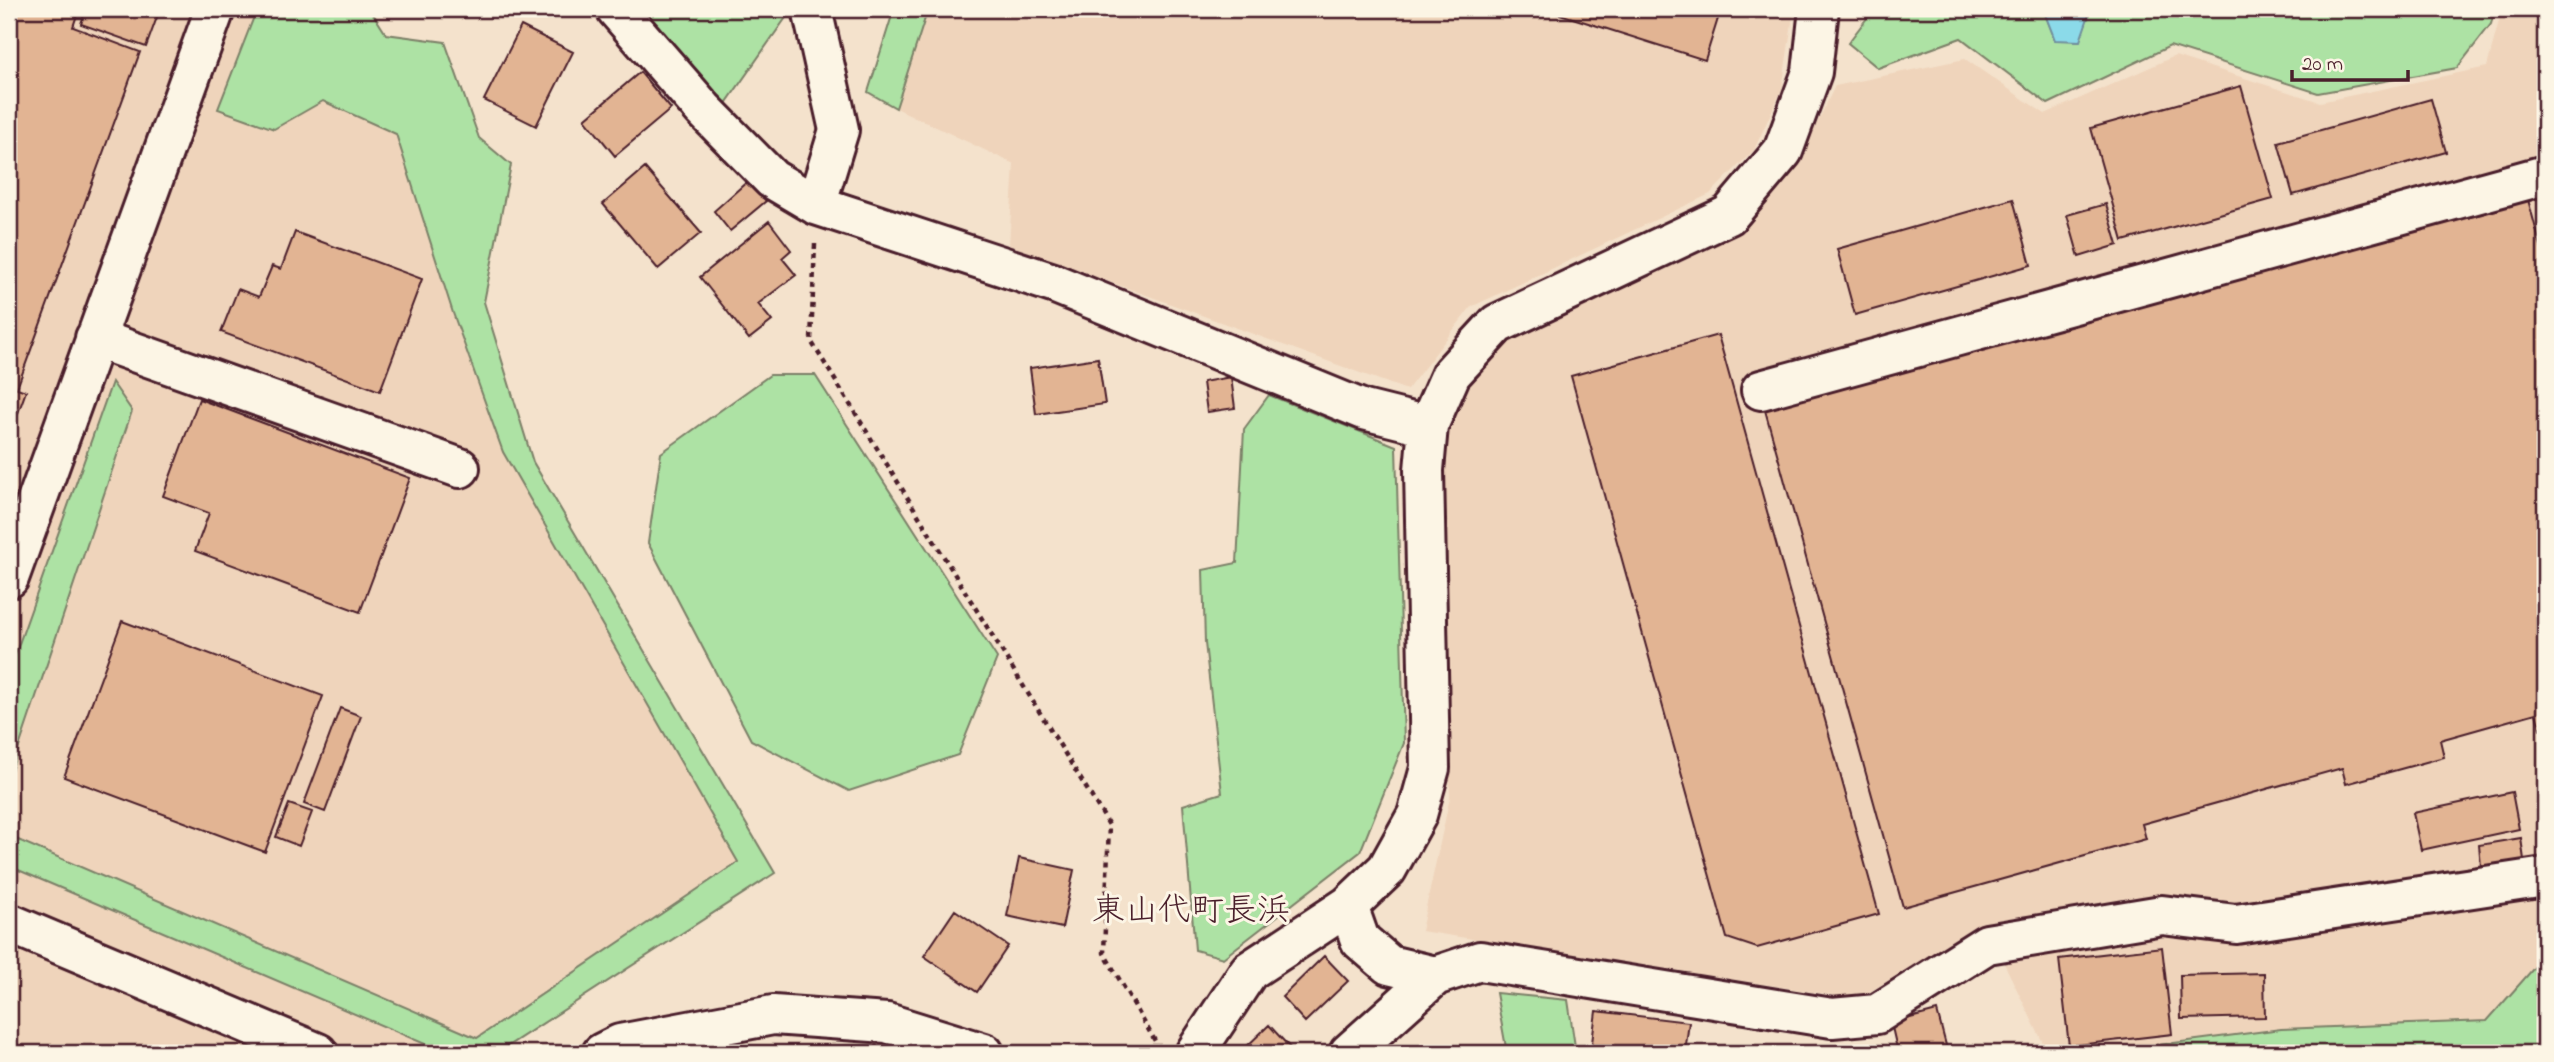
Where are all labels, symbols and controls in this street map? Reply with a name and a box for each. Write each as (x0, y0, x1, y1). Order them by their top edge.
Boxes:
scale bar (2292, 38, 2407, 82)
text: 20 m (2302, 50, 2343, 80)
district label: 東山代町長浜 (1092, 888, 1290, 936)

